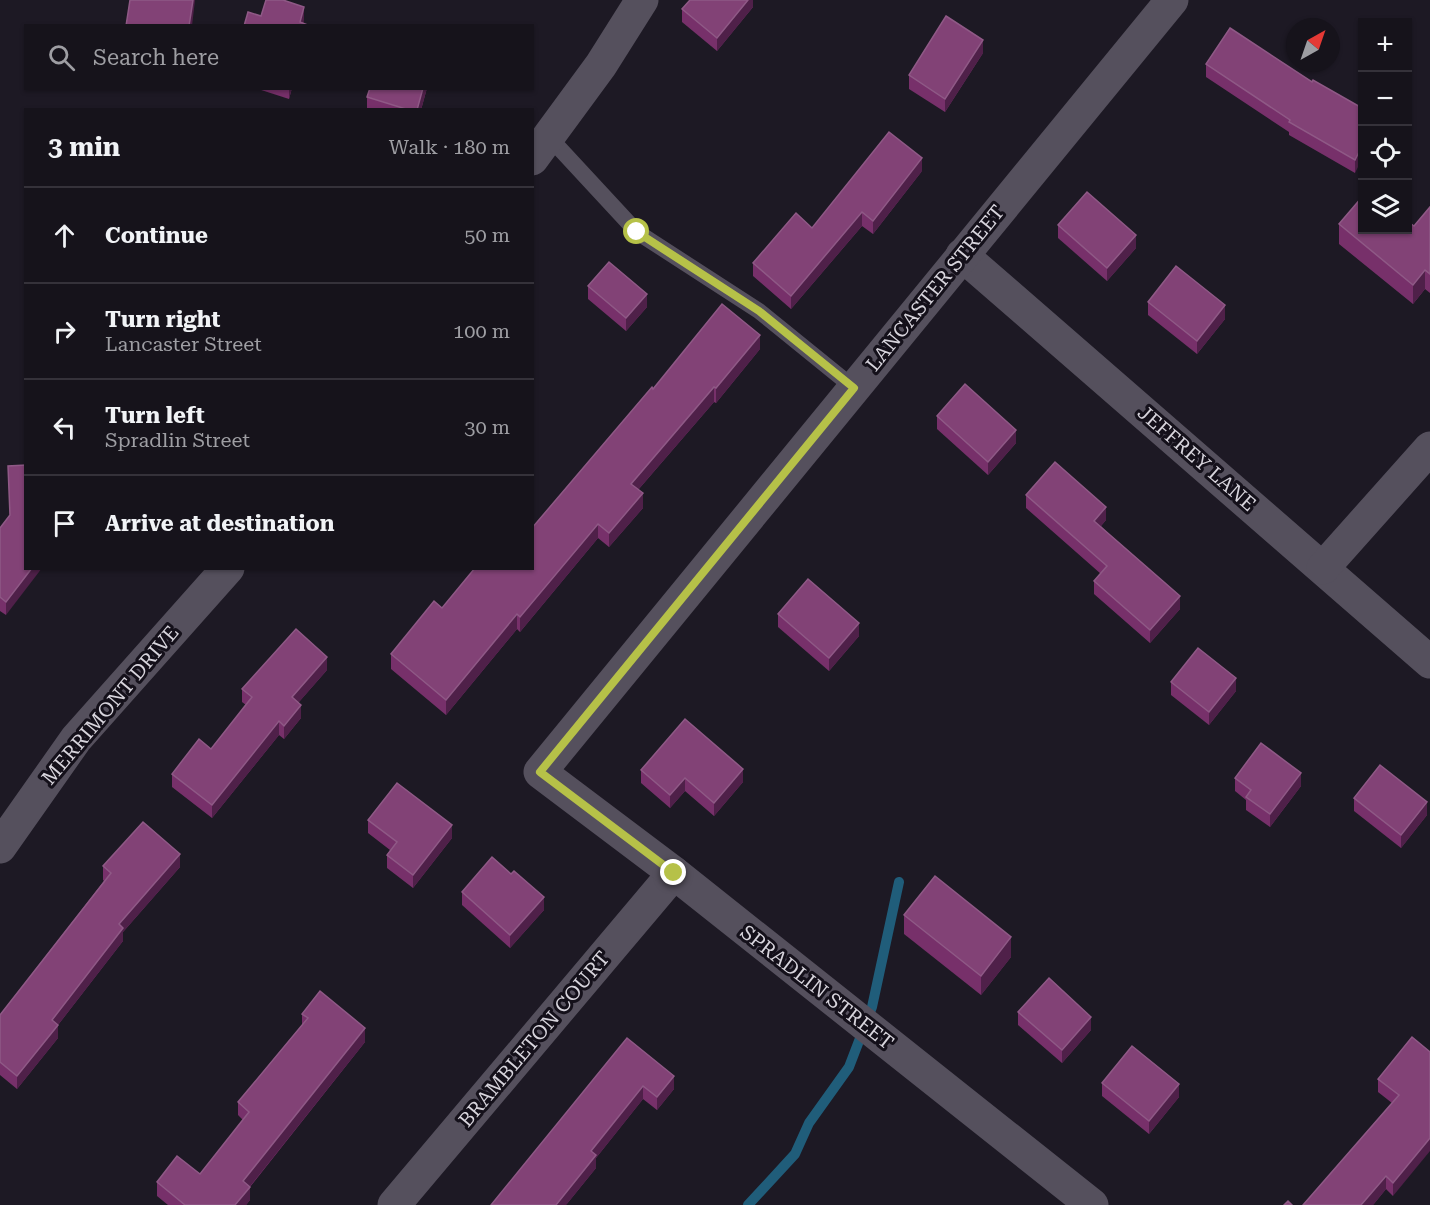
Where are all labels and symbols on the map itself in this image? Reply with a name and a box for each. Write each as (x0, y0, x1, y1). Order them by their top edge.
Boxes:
north arrow (1286, 18, 1340, 72)
street label: LANCASTER STREET (861, 200, 1009, 376)
route start (623, 218, 649, 244)
street label: JEFFREY LANE (1133, 400, 1261, 516)
street label: MERRIMONT DRIVE (36, 621, 184, 789)
route end (660, 859, 686, 885)
street label: SPRADLIN STREET (736, 920, 898, 1054)
street label: BRAMBLETON COURT (453, 946, 615, 1132)

